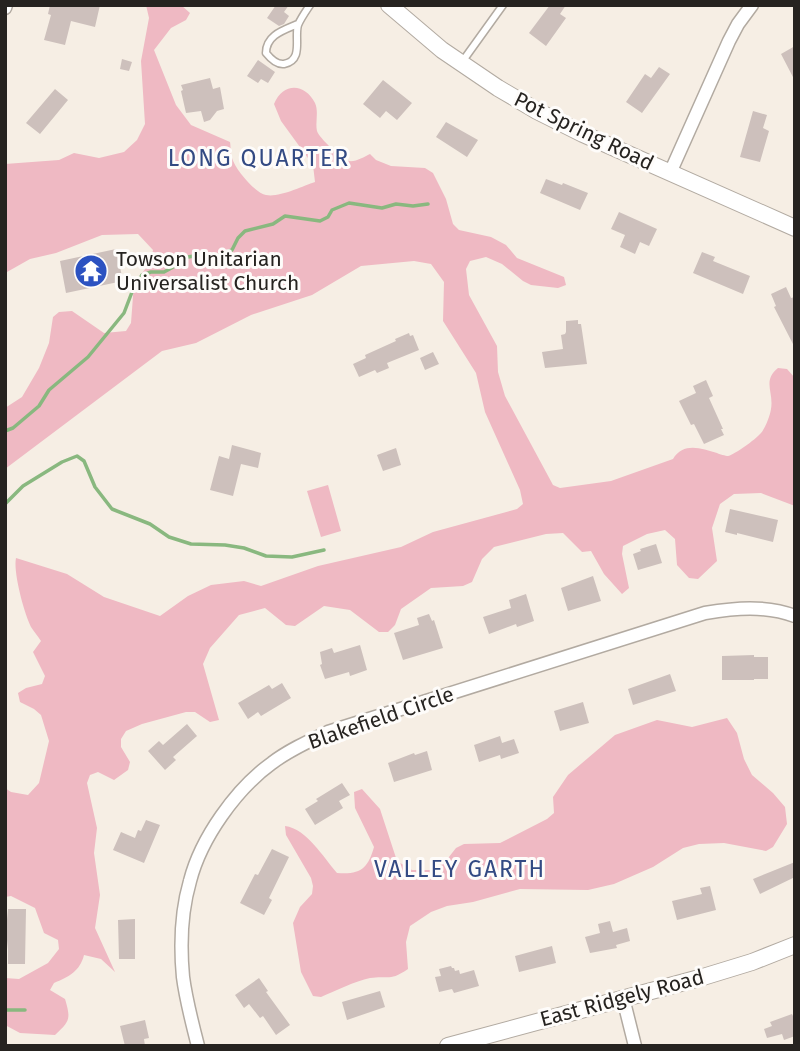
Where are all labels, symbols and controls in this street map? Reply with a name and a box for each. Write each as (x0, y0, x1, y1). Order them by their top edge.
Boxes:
street label: Pot Spring Road (510, 86, 658, 176)
district label: LONG QUARTER (168, 144, 350, 172)
place label: Towson Unitarian Universalist Church (116, 246, 299, 296)
temple icon: Towson Unitarian Universalist Church (72, 252, 110, 290)
street label: Blakefield Circle (305, 681, 457, 755)
district label: VALLEY GARTH (374, 855, 546, 883)
street label: East Ridgely Road (537, 964, 707, 1032)

